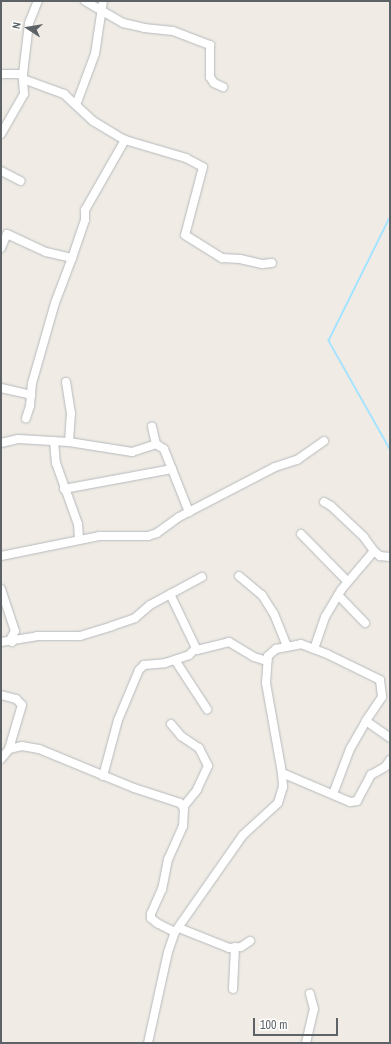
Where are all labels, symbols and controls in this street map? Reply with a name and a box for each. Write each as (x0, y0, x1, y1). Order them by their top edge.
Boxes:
north arrow (8, 8, 48, 48)
text: N (9, 21, 24, 30)
scale bar (255, 1010, 340, 1036)
text: 100 m (260, 1017, 287, 1033)

